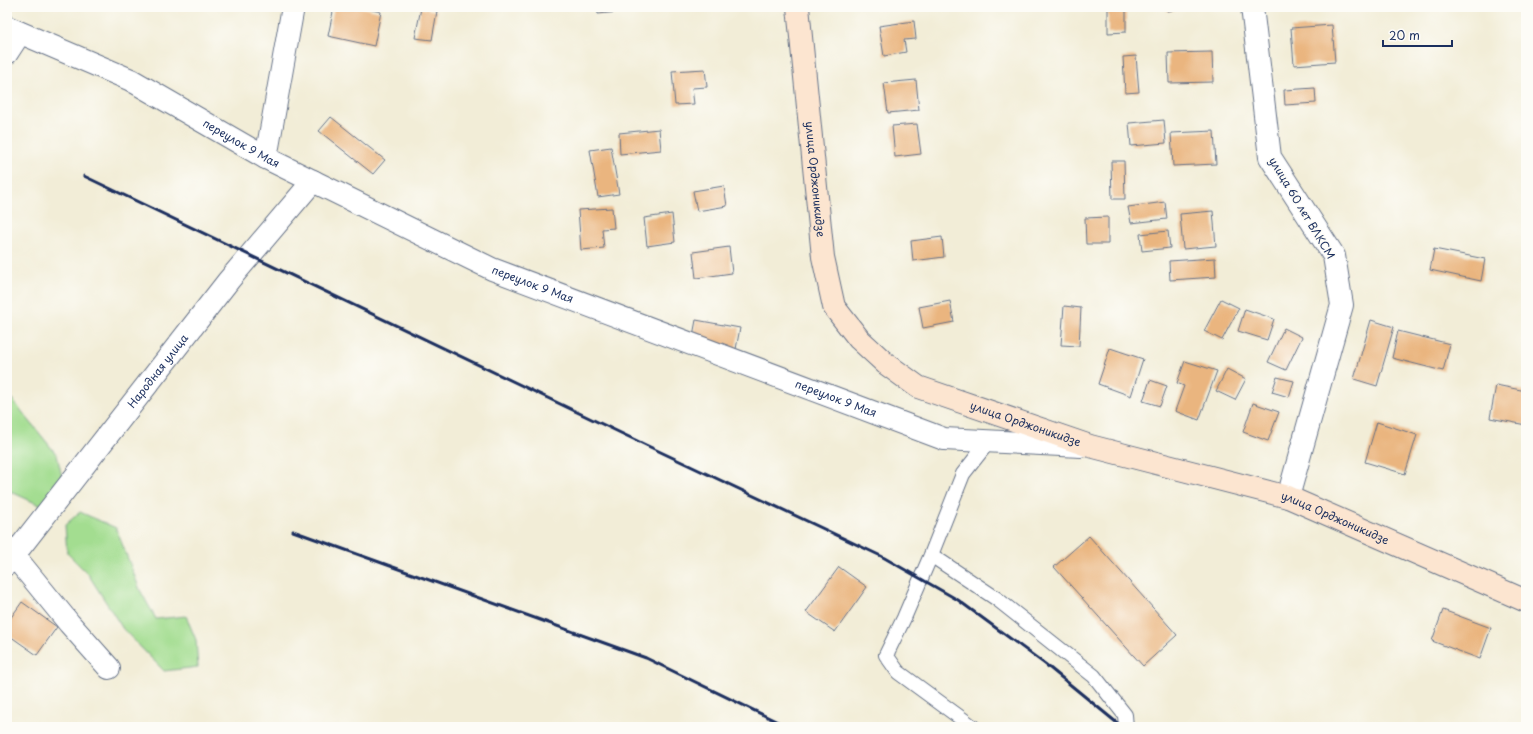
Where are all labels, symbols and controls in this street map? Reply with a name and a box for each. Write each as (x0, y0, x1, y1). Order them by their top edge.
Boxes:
scale bar (1383, 22, 1452, 48)
text: 20 m (1389, 26, 1420, 44)
street label: переулок 9 Мая (200, 114, 283, 171)
street label: улица Орджоникидзе (801, 120, 830, 238)
street label: улица 60 лет ВЛКСМ (1265, 153, 1340, 262)
street label: переулок 9 Мая (490, 261, 576, 307)
street label: Народная улица (123, 330, 192, 411)
street label: переулок 9 Мая (793, 375, 879, 421)
street label: улица Орджоникидзе (968, 397, 1084, 450)
street label: улица Орджоникидзе (1280, 487, 1392, 548)

